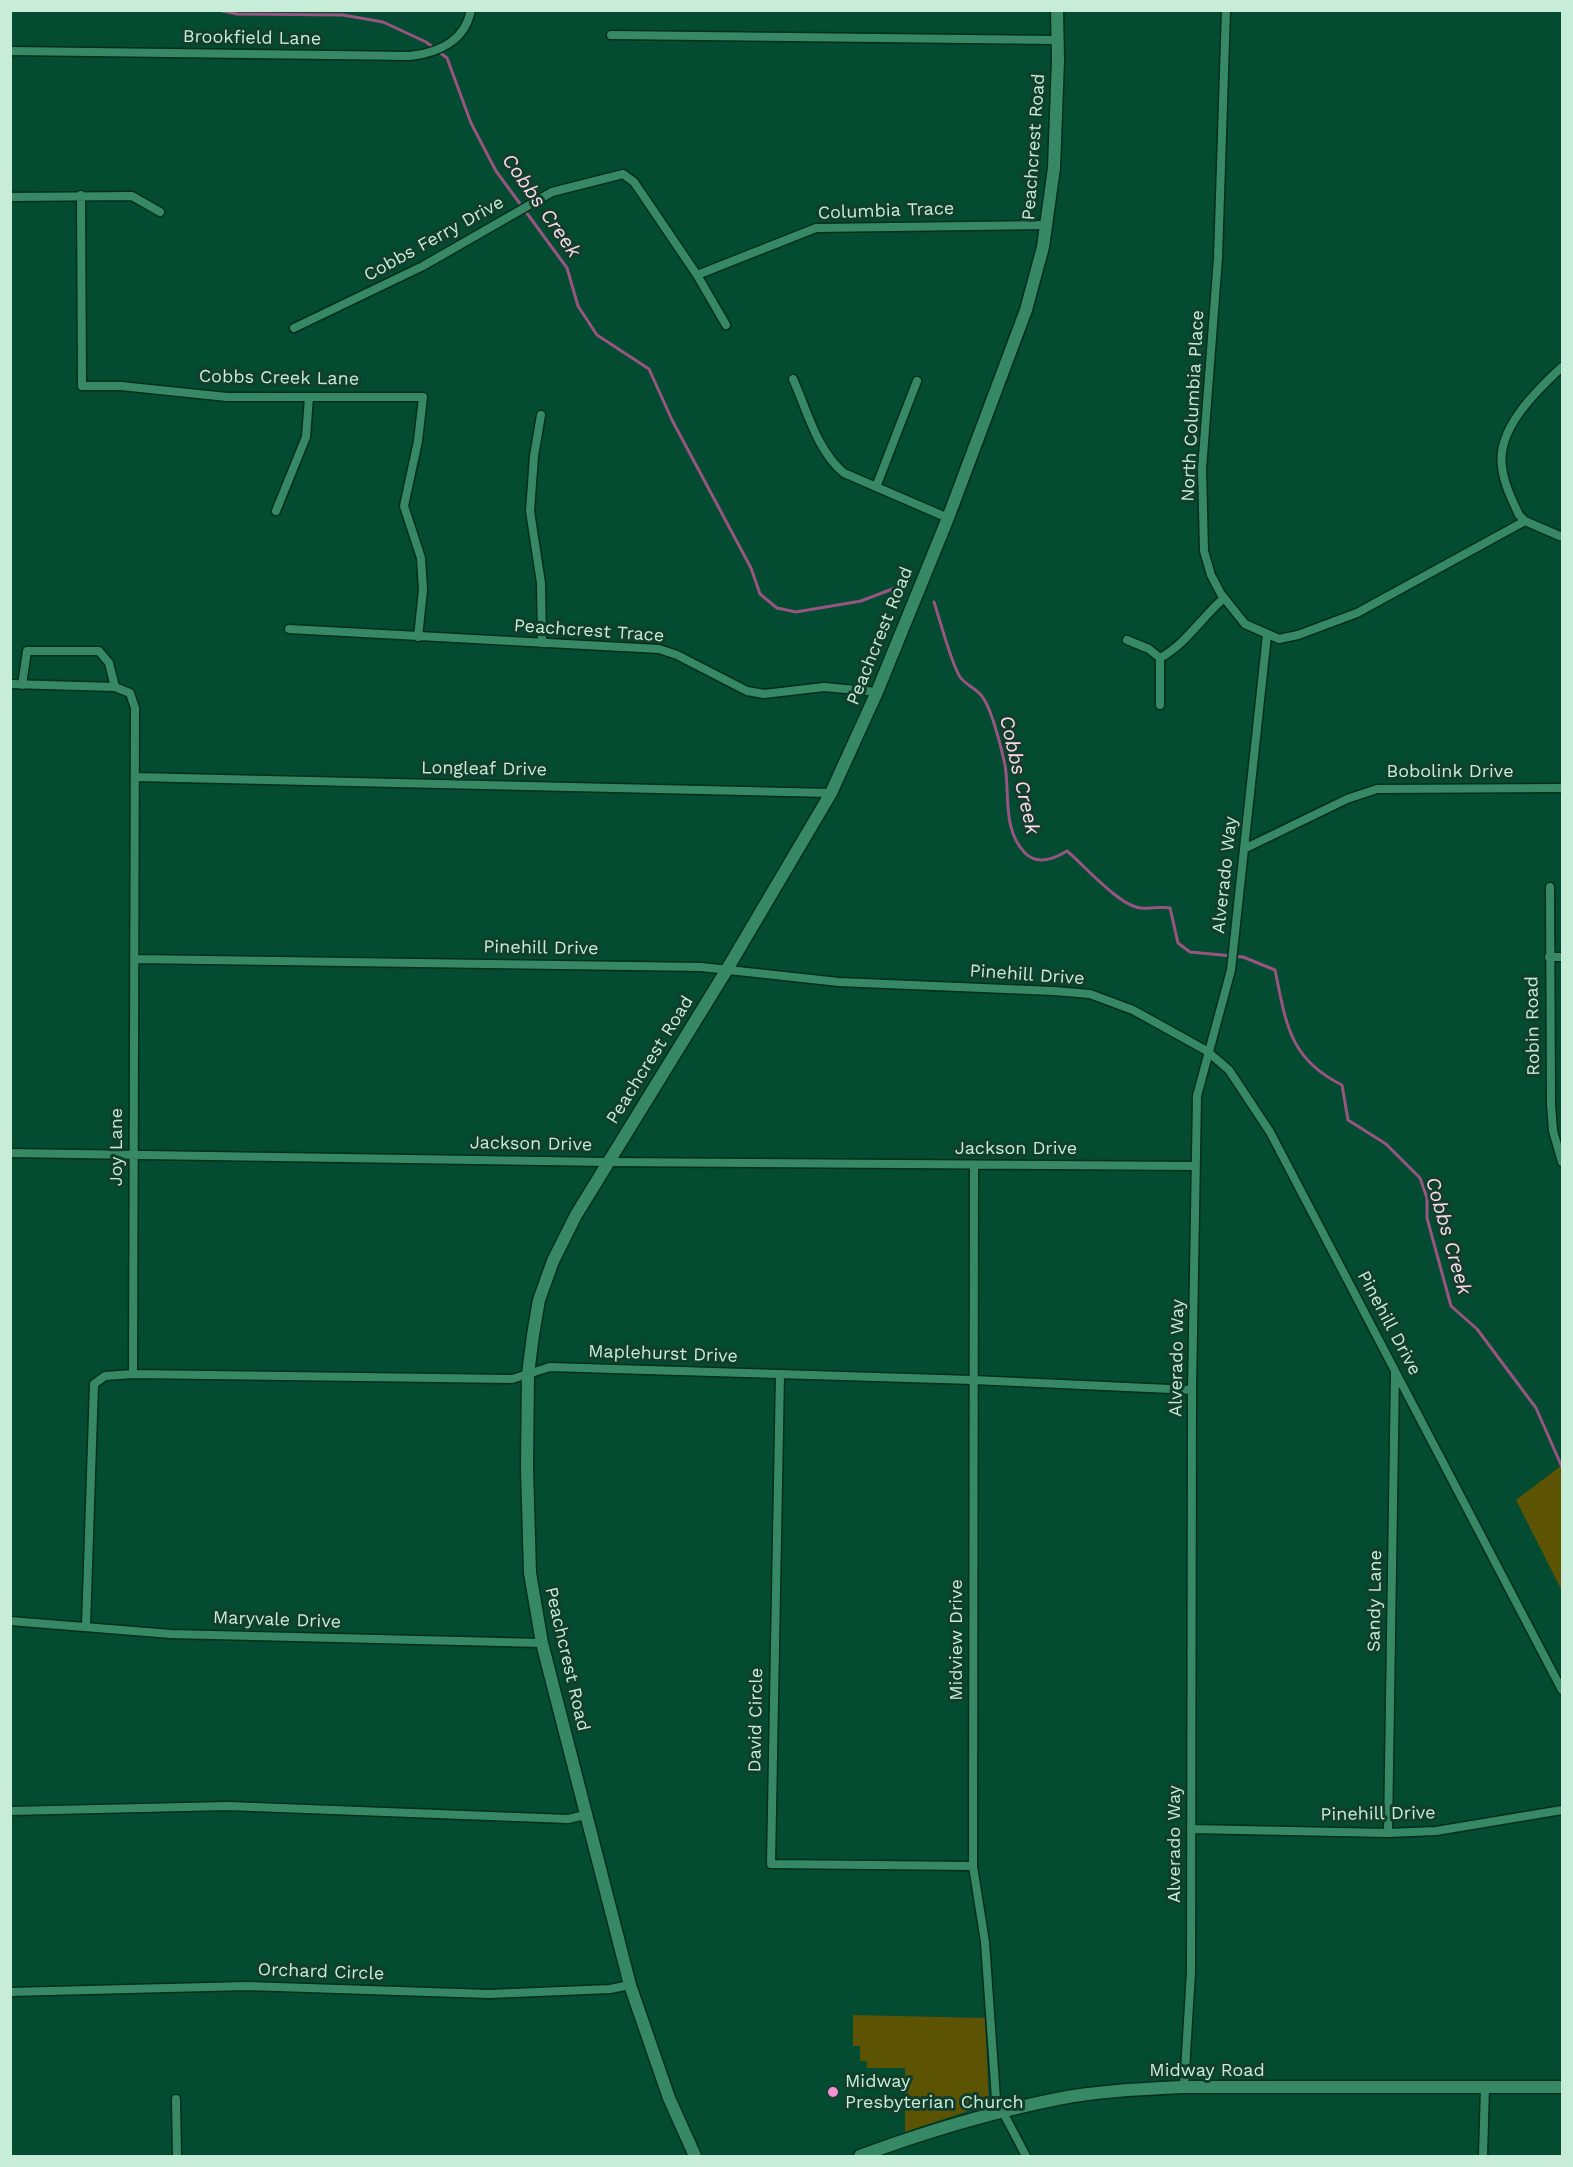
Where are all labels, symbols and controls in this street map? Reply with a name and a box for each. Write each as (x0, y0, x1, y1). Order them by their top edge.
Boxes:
street label: Brookfield Lane (183, 26, 321, 50)
street label: Peachcrest Road (1018, 73, 1050, 221)
water label: Cobbs Creek (496, 149, 586, 263)
street label: Cobbs Ferry Drive (360, 192, 508, 286)
street label: Columbia Trace (817, 198, 955, 224)
street label: North Columbia Place (1177, 310, 1209, 502)
street label: Cobbs Creek Lane (199, 366, 359, 390)
street label: Peachcrest Road (842, 564, 918, 708)
street label: Peachcrest Trace (513, 615, 665, 647)
water label: Cobbs Creek (994, 713, 1044, 837)
street label: Longleaf Drive (421, 757, 547, 781)
street label: Bobolink Drive (1386, 761, 1514, 783)
street label: Alverado Way (1208, 815, 1242, 935)
street label: Pinehill Drive (483, 936, 599, 960)
street label: Pinehill Drive (969, 960, 1085, 990)
street label: Robin Road (1521, 976, 1545, 1076)
street label: Peachcrest Road (602, 992, 698, 1128)
street label: Joy Lane (106, 1108, 128, 1186)
street label: Jackson Drive (470, 1132, 592, 1156)
street label: Jackson Drive (955, 1138, 1077, 1160)
water label: Cobbs Creek (1420, 1174, 1476, 1298)
street label: Pinehill Drive (1352, 1267, 1426, 1379)
street label: Alverado Way (1165, 1299, 1189, 1417)
street label: Maplehurst Drive (588, 1341, 738, 1367)
street label: Sandy Lane (1363, 1550, 1387, 1652)
street label: Midview Drive (946, 1579, 968, 1701)
street label: Peachcrest Road (540, 1585, 594, 1733)
street label: Maryvale Drive (213, 1607, 341, 1633)
street label: David Circle (744, 1668, 768, 1772)
street label: Alverado Way (1164, 1785, 1186, 1903)
street label: Pinehill Drive (1320, 1802, 1436, 1826)
street label: Orchard Circle (257, 1959, 385, 1985)
street label: Midway Road (1149, 2060, 1265, 2082)
place label: Midway Presbyterian Church (845, 2071, 1024, 2114)
marker: Midway Presbyterian Church (826, 2085, 840, 2099)

